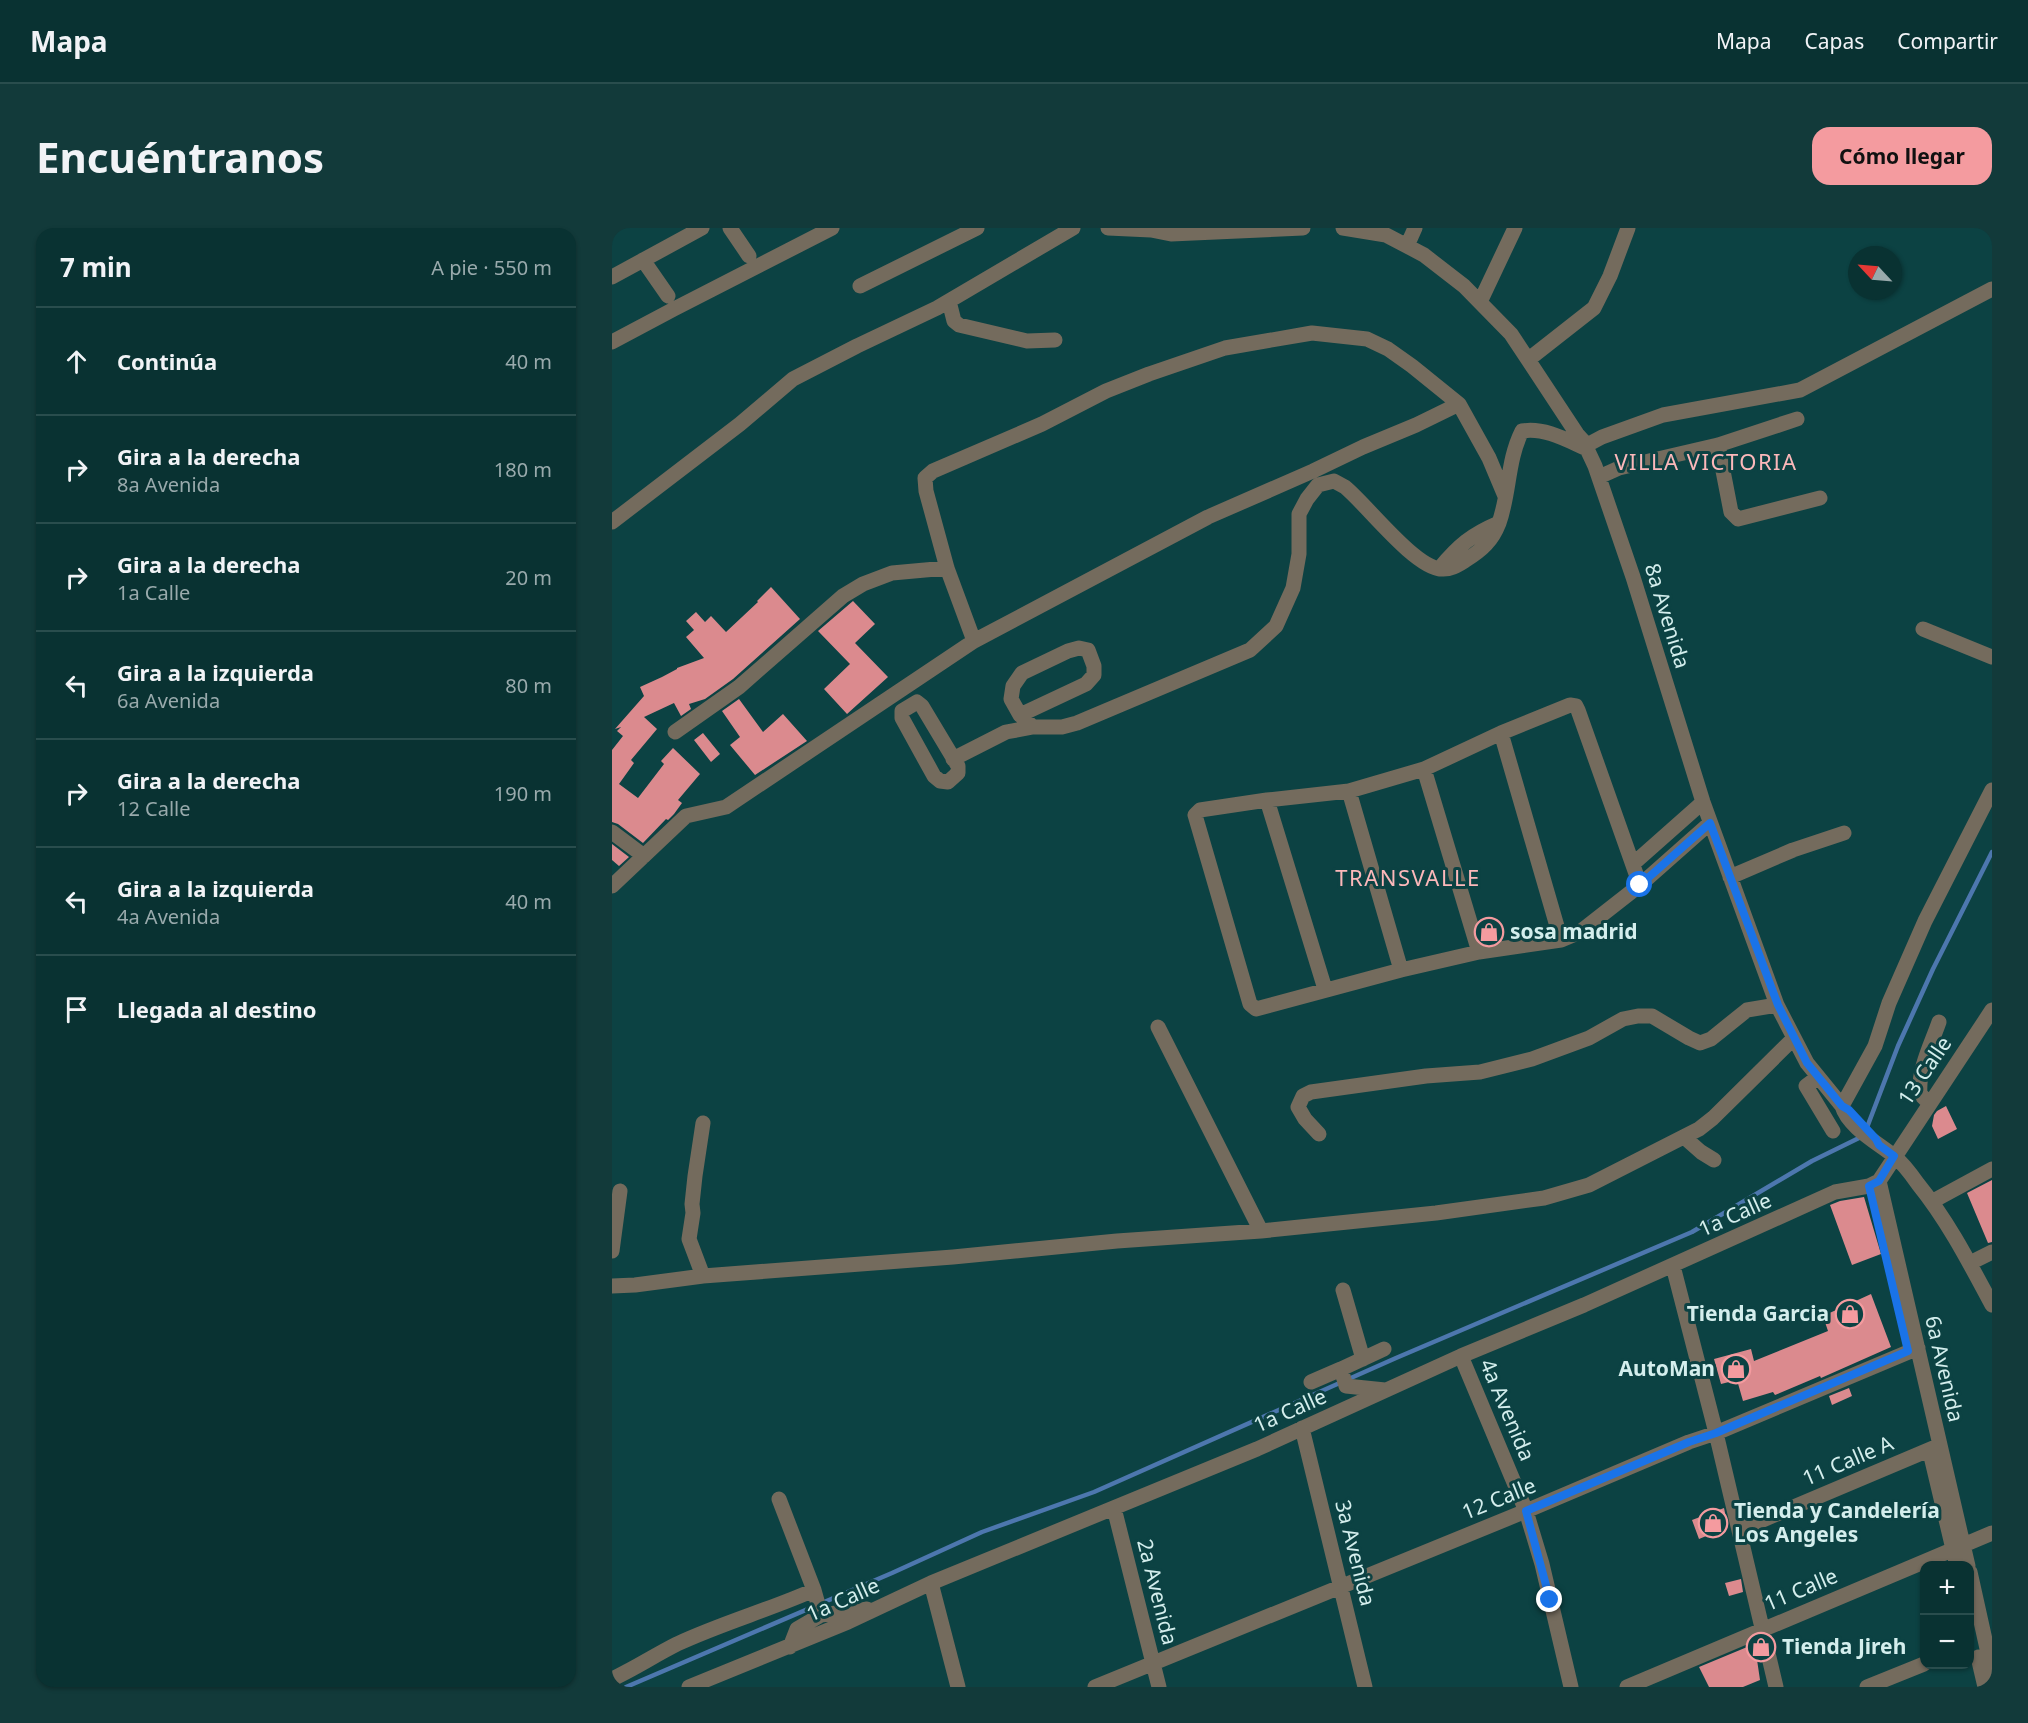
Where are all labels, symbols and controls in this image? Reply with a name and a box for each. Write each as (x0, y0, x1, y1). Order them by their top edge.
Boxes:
text: Mapa (30, 22, 108, 60)
text: Mapa (1716, 27, 1772, 55)
text: Capas (1805, 27, 1864, 55)
text: Compartir (1897, 27, 1998, 55)
button: Cómo llegar (1812, 127, 1992, 185)
text: Encuéntranos (36, 128, 324, 185)
north arrow (1848, 246, 1902, 300)
text: 7 min (60, 249, 132, 285)
text: A pie · 550 m (431, 254, 552, 281)
icon: ahead (60, 345, 93, 378)
text: Continúa (117, 346, 217, 376)
text: 40 m (505, 348, 552, 375)
text: Gira a la derecha (117, 441, 301, 471)
district label: VILLA VICTORIA (1614, 446, 1798, 476)
icon: right (60, 453, 93, 486)
text: 180 m (494, 456, 552, 483)
text: 8a Avenida (117, 471, 220, 498)
text: Gira a la derecha (117, 549, 301, 579)
street label: 8a Avenida (1639, 560, 1697, 672)
icon: right (60, 561, 93, 594)
text: 20 m (505, 564, 552, 591)
text: 1a Calle (117, 579, 190, 606)
text: Gira a la izquierda (117, 657, 314, 687)
icon: left (60, 669, 93, 702)
text: 80 m (505, 672, 552, 699)
text: 6a Avenida (117, 687, 220, 714)
text: Gira a la derecha (117, 765, 301, 795)
icon: right (60, 777, 93, 810)
text: 190 m (494, 780, 552, 807)
text: 12 Calle (117, 795, 191, 822)
district label: TRANSVALLE (1335, 862, 1481, 892)
route start (1626, 871, 1652, 897)
text: Gira a la izquierda (117, 873, 314, 903)
icon: left (60, 885, 93, 918)
text: 40 m (505, 888, 552, 915)
text: 4a Avenida (117, 903, 220, 930)
shop icon: sosa madrid (1473, 916, 1505, 948)
place label: sosa madrid (1510, 917, 1638, 945)
icon: arrive (60, 993, 93, 1026)
text: Llegada al destino (117, 994, 317, 1024)
street label: 13 Calle (1891, 1031, 1957, 1110)
street label: 1a Calle (1694, 1186, 1775, 1243)
shop icon: Tienda Garcia (1834, 1298, 1866, 1330)
place label: Tienda Garcia (1687, 1299, 1829, 1327)
street label: 6a Avenida (1919, 1313, 1971, 1425)
shop icon: AutoMan (1720, 1353, 1752, 1385)
street label: 4a Avenida (1474, 1354, 1542, 1465)
place label: AutoMan (1619, 1354, 1715, 1382)
street label: 1a Calle (1249, 1382, 1330, 1439)
street label: 11 Calle A (1798, 1428, 1898, 1492)
street label: 12 Calle (1458, 1471, 1540, 1526)
place label: Tienda y Candelería Los Angeles (1734, 1496, 1940, 1548)
street label: 3a Avenida (1329, 1497, 1383, 1609)
shop icon: Tienda y Candelería Los Angeles (1697, 1507, 1729, 1539)
street label: 2a Avenida (1131, 1536, 1185, 1648)
street label: 11 Calle (1760, 1561, 1842, 1617)
map controls (1920, 1561, 1974, 1669)
button: + (1920, 1561, 1974, 1615)
street label: 1a Calle (802, 1571, 883, 1628)
route end (1536, 1586, 1562, 1612)
button: − (1920, 1615, 1974, 1669)
shop icon: Tienda Jireh (1745, 1631, 1777, 1663)
place label: Tienda Jireh (1782, 1632, 1906, 1660)

